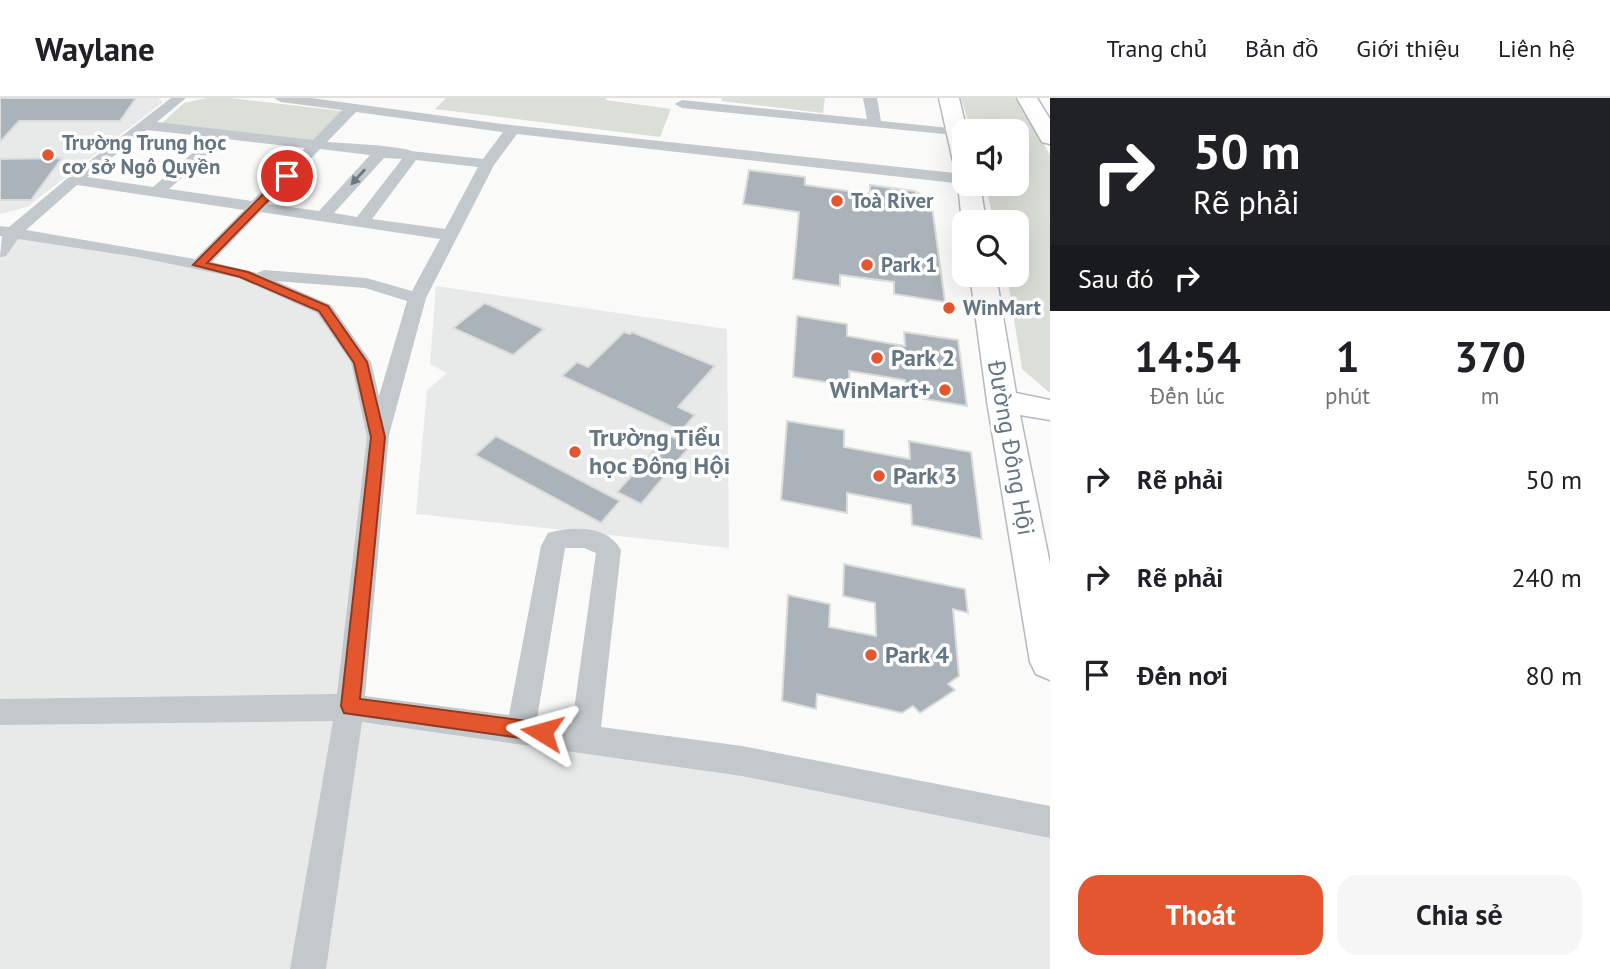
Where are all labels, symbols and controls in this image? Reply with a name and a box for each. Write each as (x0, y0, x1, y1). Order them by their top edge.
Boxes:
text: Waylane (35, 27, 155, 70)
text: Trang chủ (1106, 33, 1207, 64)
text: Bản đồ (1245, 33, 1318, 64)
text: Giới thiệu (1356, 33, 1460, 64)
text: Liên hệ (1498, 33, 1575, 64)
map controls (952, 119, 1029, 287)
button: sound (952, 119, 1029, 196)
text: 50 m (1193, 119, 1300, 183)
icon: right (1078, 126, 1169, 217)
place label: Trường Trung học cơ sở Ngô Quyền (62, 129, 226, 180)
pin (257, 146, 317, 206)
marker: Trường Trung học cơ sở Ngô Quyền (40, 147, 56, 163)
icon: arrive (268, 157, 306, 195)
one-way arrow (351, 168, 366, 185)
text: Rẽ phải (1193, 181, 1300, 223)
place label: Toà River (851, 187, 934, 214)
marker: Toà River (829, 193, 845, 209)
button: search (952, 210, 1029, 287)
place label: Park 1 (881, 251, 937, 278)
marker: Park 1 (859, 257, 875, 273)
icon: right (1168, 259, 1206, 297)
text: Sau đó (1078, 262, 1154, 295)
place label: WinMart (963, 294, 1041, 321)
marker: WinMart (941, 300, 957, 316)
text: 14:54 (1134, 329, 1241, 384)
text: 1 (1336, 329, 1359, 384)
text: 370 (1454, 329, 1526, 384)
place label: Park 2 (891, 342, 955, 373)
marker: Park 2 (869, 350, 885, 366)
street label: Đường Đông Hội (981, 357, 1042, 538)
place label: WinMart+ (830, 374, 931, 405)
text: Đến lúc (1150, 381, 1225, 410)
text: phút (1325, 381, 1370, 410)
text: m (1481, 381, 1499, 410)
marker: WinMart+ (937, 382, 953, 398)
place label: Trường Tiểu học Đông Hội (589, 422, 730, 481)
marker: Trường Tiểu học Đông Hội (567, 444, 583, 460)
place label: Park 3 (893, 460, 957, 491)
icon: right (1078, 460, 1116, 498)
text: Rẽ phải (1137, 463, 1223, 496)
text: 50 m (1526, 463, 1582, 496)
marker: Park 3 (871, 468, 887, 484)
icon: right (1078, 558, 1116, 596)
text: Rẽ phải (1137, 561, 1223, 594)
text: 240 m (1511, 561, 1582, 594)
place label: Park 4 (885, 639, 949, 670)
marker: Park 4 (863, 647, 879, 663)
icon: arrive (1078, 656, 1116, 694)
text: Đến nơi (1137, 659, 1228, 692)
text: 80 m (1526, 659, 1582, 692)
position arrow (505, 695, 579, 769)
button: Thoát (1078, 875, 1323, 955)
button: Chia sẻ (1337, 875, 1582, 955)

